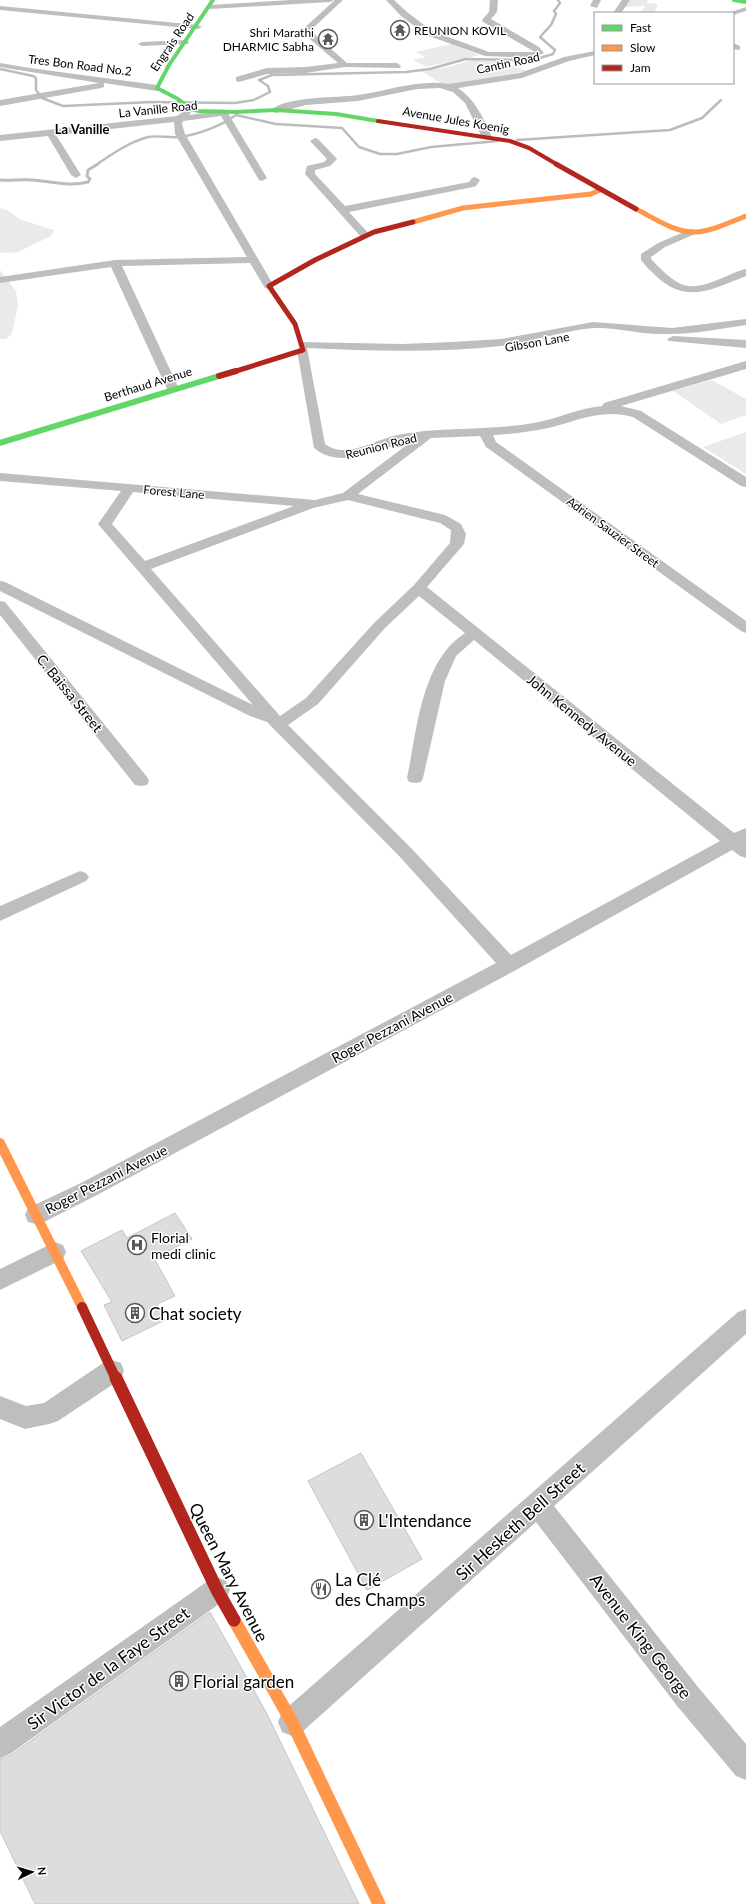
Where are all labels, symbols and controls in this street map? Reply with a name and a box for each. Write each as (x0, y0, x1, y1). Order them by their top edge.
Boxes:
street label: Engrais Road (147, 10, 197, 74)
legend (594, 12, 734, 84)
temple icon: REUNION KOVIL (389, 19, 411, 41)
text: Fast (630, 20, 652, 35)
place label: REUNION KOVIL (414, 23, 506, 38)
place label: Shri Marathi DHARMIC Sabha (223, 25, 314, 54)
temple icon: Shri Marathi DHARMIC Sabha (317, 28, 339, 50)
text: Slow (630, 40, 656, 55)
street label: Cantin Road (475, 49, 541, 77)
street label: Tres Bon Road No.2 (27, 51, 133, 79)
text: Jam (630, 60, 651, 75)
street label: La Vanille Road (118, 97, 198, 121)
street label: Avenue Jules Koenig (402, 103, 510, 137)
district label: La Vanille (55, 121, 109, 137)
street label: Gibson Lane (504, 329, 570, 355)
street label: Berthaud Avenue (102, 364, 194, 404)
street label: Reunion Road (344, 430, 418, 462)
street label: Forest Lane (143, 482, 205, 502)
street label: Adrien Sauzier Street (564, 493, 663, 571)
street label: C. Baissa Street (33, 651, 107, 735)
street label: John Kennedy Avenue (524, 671, 640, 769)
street label: Roger Pezzani Avenue (328, 988, 456, 1066)
street label: Roger Pezzani Avenue (42, 1141, 170, 1217)
place label: Florial medi clinic (151, 1229, 216, 1262)
hospital icon: Florial medi clinic (126, 1234, 148, 1256)
building icon: Chat society (124, 1302, 146, 1324)
place label: Chat society (149, 1303, 242, 1324)
street label: Sir Hesketh Bell Street (451, 1458, 589, 1584)
street label: Queen Mary Avenue (185, 1499, 273, 1645)
building icon: L'Intendance (353, 1509, 375, 1531)
place label: L'Intendance (378, 1510, 471, 1531)
place label: La Clé des Champs (335, 1569, 425, 1610)
street label: Avenue King George (586, 1569, 696, 1703)
restaurant icon: La Clé des Champs (310, 1578, 332, 1600)
street label: Sir Victor de la Faye Street (23, 1602, 193, 1734)
building icon: Florial garden (168, 1670, 190, 1692)
place label: Florial garden (193, 1671, 294, 1692)
north arrow (12, 1852, 52, 1892)
text: N (36, 1866, 49, 1876)

